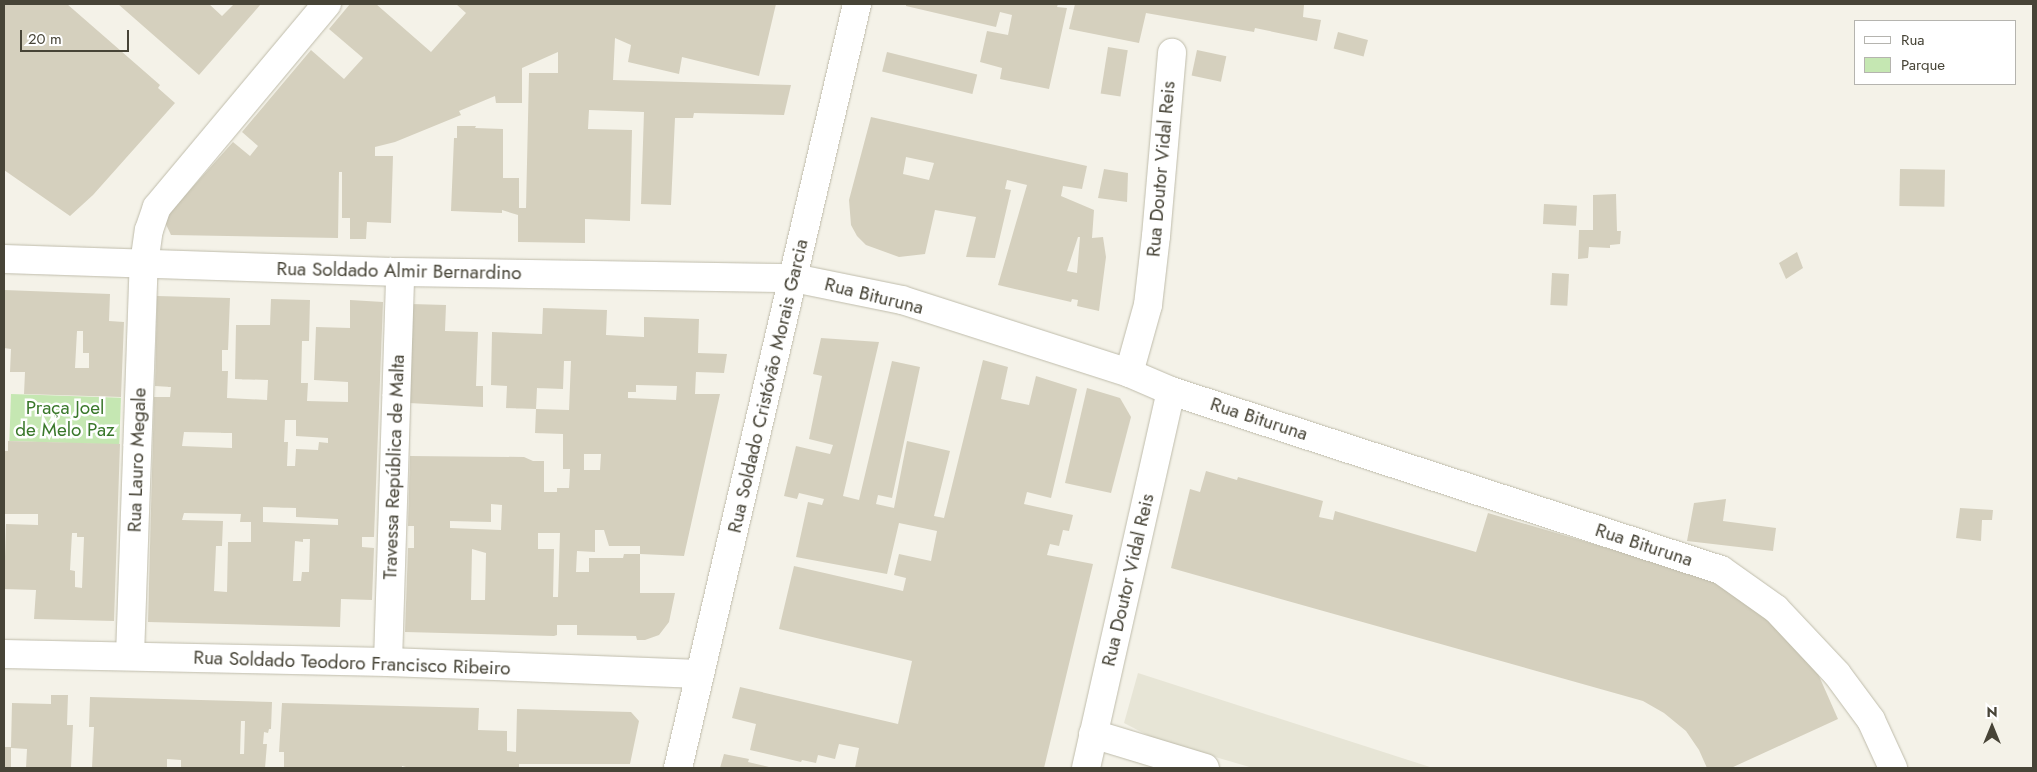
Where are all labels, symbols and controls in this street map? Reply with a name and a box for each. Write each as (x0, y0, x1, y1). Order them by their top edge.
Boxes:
scale bar (22, 20, 131, 52)
legend (1854, 20, 2017, 85)
text: 20 m (28, 28, 62, 50)
text: Rua (1901, 29, 1925, 51)
text: Parque (1901, 54, 1945, 76)
street label: Rua Doutor Vidal Reis (1142, 80, 1180, 258)
street label: Rua Soldado Cristóvão Morais Garcia (723, 237, 813, 535)
street label: Rua Soldado Almir Bernardino (276, 257, 522, 285)
street label: Rua Bituruna (822, 273, 926, 319)
street label: Travessa República de Malta (379, 354, 409, 580)
street label: Rua Lauro Megale (123, 387, 151, 533)
street label: Rua Bituruna (1207, 393, 1311, 445)
park label: Praça Joel de Melo Paz (15, 397, 115, 441)
street label: Rua Doutor Vidal Reis (1097, 491, 1159, 669)
street label: Rua Bituruna (1592, 519, 1696, 571)
street label: Rua Soldado Teodoro Francisco Ribeiro (193, 646, 511, 680)
north arrow (1967, 702, 2017, 752)
text: N (1986, 702, 1998, 722)

